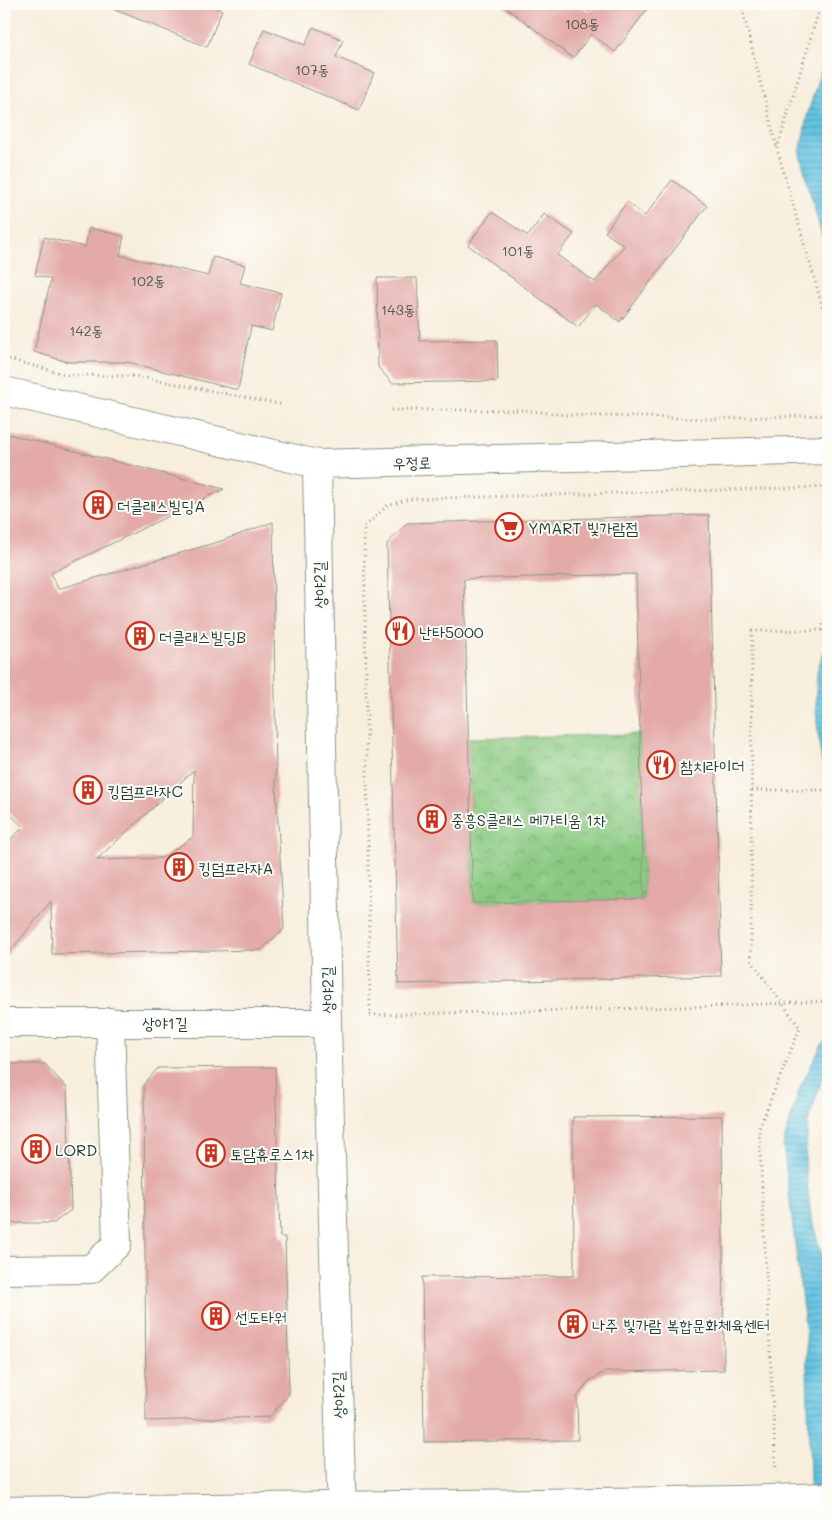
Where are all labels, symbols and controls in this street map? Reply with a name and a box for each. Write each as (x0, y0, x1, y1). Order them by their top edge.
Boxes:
house number: 108동 (565, 14, 599, 33)
house number: 107동 (295, 60, 329, 79)
house number: 101동 (502, 241, 534, 260)
house number: 102동 (131, 271, 165, 290)
house number: 143동 (381, 300, 415, 319)
house number: 142동 (69, 321, 103, 340)
street label: 우정로 (393, 451, 431, 473)
building icon: 더클래스빌딩A (83, 490, 113, 520)
place label: 더클래스빌딩A (117, 495, 205, 516)
supermarket icon: YMART 빛가람점 (494, 512, 524, 542)
place label: YMART 빛가람점 (528, 517, 638, 538)
street label: 상야2길 (308, 561, 330, 609)
restaurant icon: 난타5000 (385, 616, 415, 646)
building icon: 더클래스빌딩B (125, 621, 155, 651)
place label: 난타5000 (419, 621, 484, 642)
place label: 더클래스빌딩B (159, 626, 246, 647)
restaurant icon: 참치라이더 (646, 750, 676, 780)
place label: 참치라이더 (680, 755, 744, 776)
building icon: 킹덤프라자C (73, 775, 103, 805)
place label: 킹덤프라자C (107, 780, 183, 801)
building icon: 중흥S클래스 메가티움 1차 (417, 804, 447, 834)
place label: 중흥S클래스 메가티움 1차 (451, 809, 606, 830)
building icon: 킹덤프라자A (164, 852, 194, 882)
place label: 킹덤프라자A (198, 857, 273, 878)
street label: 상야2길 (316, 966, 338, 1014)
street label: 상야1길 (142, 1012, 188, 1033)
building icon: LORD (21, 1134, 51, 1164)
building icon: 토담휴로스1차 (196, 1138, 226, 1168)
place label: LORD (55, 1139, 97, 1160)
place label: 토담휴로스1차 (230, 1143, 315, 1164)
building icon: 선도타워 (201, 1301, 231, 1331)
place label: 선도타워 (235, 1306, 287, 1327)
building icon: 나주 빛가람 복합문화체육센터 (558, 1309, 588, 1339)
place label: 나주 빛가람 복합문화체육센터 (592, 1314, 770, 1335)
street label: 상야2길 (327, 1371, 349, 1419)

